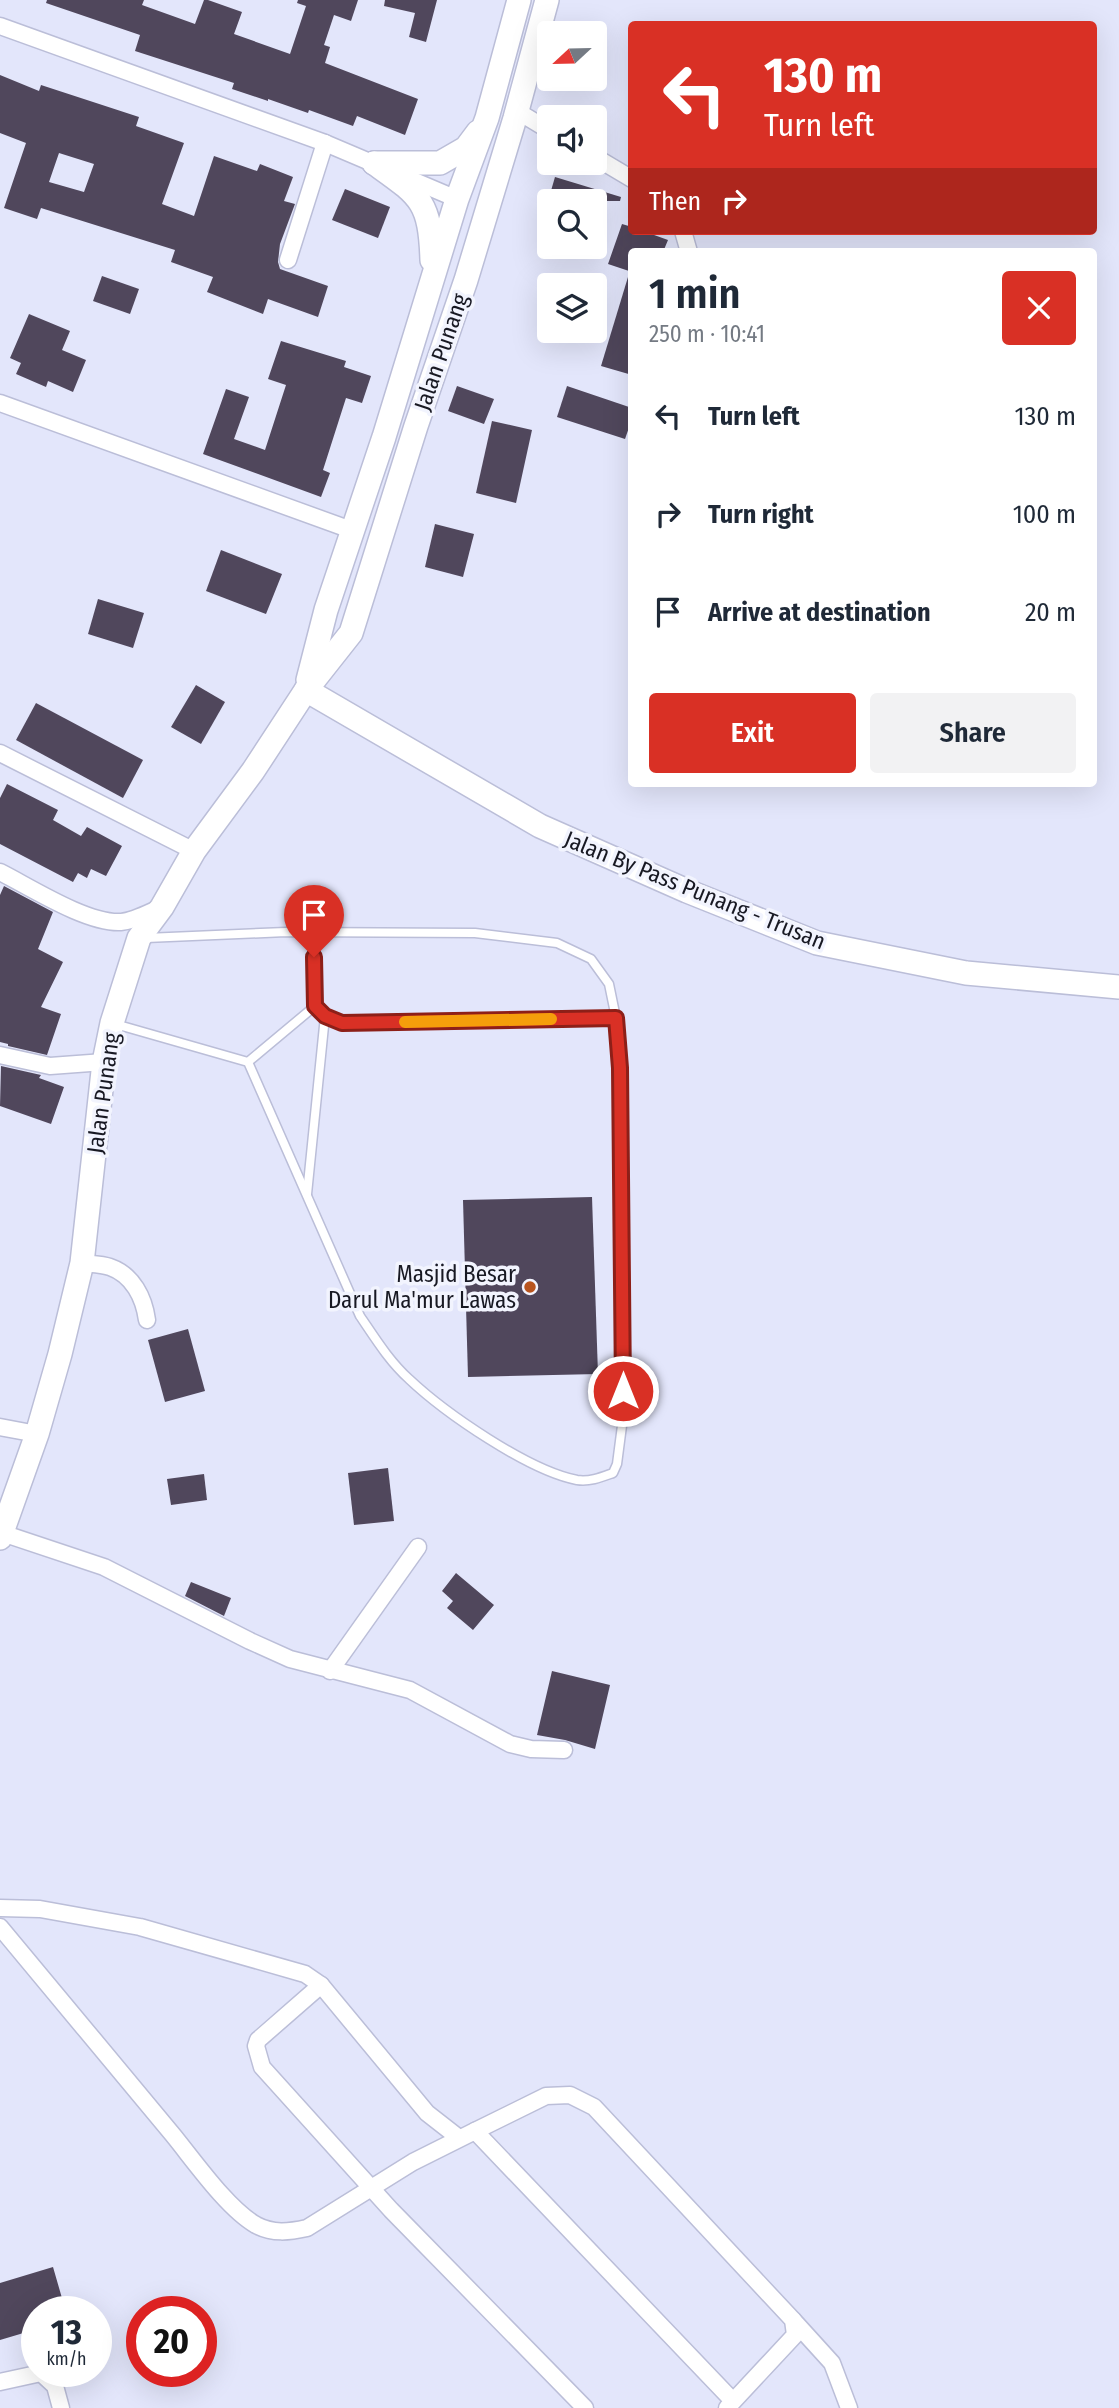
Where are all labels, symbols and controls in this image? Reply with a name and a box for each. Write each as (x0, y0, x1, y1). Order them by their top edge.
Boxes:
north arrow (537, 21, 607, 91)
map controls (537, 21, 607, 343)
text: 130 m (764, 46, 882, 105)
icon: left (649, 49, 740, 140)
button: sound (537, 105, 607, 175)
text: Turn left (764, 106, 874, 144)
icon: right (715, 182, 753, 220)
text: Then (649, 186, 701, 217)
button: search (537, 189, 607, 259)
text: 1 min (649, 269, 740, 319)
button: close (1002, 271, 1076, 345)
button: layers (537, 273, 607, 343)
street label: Jalan Punang (408, 290, 474, 414)
text: 250 m · 10:41 (649, 320, 765, 348)
icon: left (649, 397, 687, 435)
text: Turn left (708, 401, 800, 432)
text: 130 m (1014, 401, 1076, 432)
icon: right (649, 495, 687, 533)
text: Turn right (708, 499, 814, 530)
text: 100 m (1013, 499, 1076, 530)
icon: arrive (649, 593, 687, 631)
text: Arrive at destination (708, 597, 931, 628)
text: 20 m (1025, 597, 1076, 628)
button: Exit (649, 693, 856, 773)
button: Share (870, 693, 1076, 773)
street label: Jalan By Pass Punang - Trusan (560, 825, 830, 955)
pin (284, 885, 344, 957)
icon: arrive (295, 896, 333, 934)
street label: Jalan Punang (81, 1031, 125, 1155)
place label: Masjid Besar Darul Ma'mur Lawas (328, 1260, 516, 1314)
marker: Masjid Besar Darul Ma'mur Lawas (522, 1279, 538, 1295)
position arrow (586, 1354, 660, 1428)
speed limit sign: 20 (126, 2296, 217, 2387)
text: 13 (51, 2311, 82, 2353)
text: km/h (46, 2348, 87, 2370)

